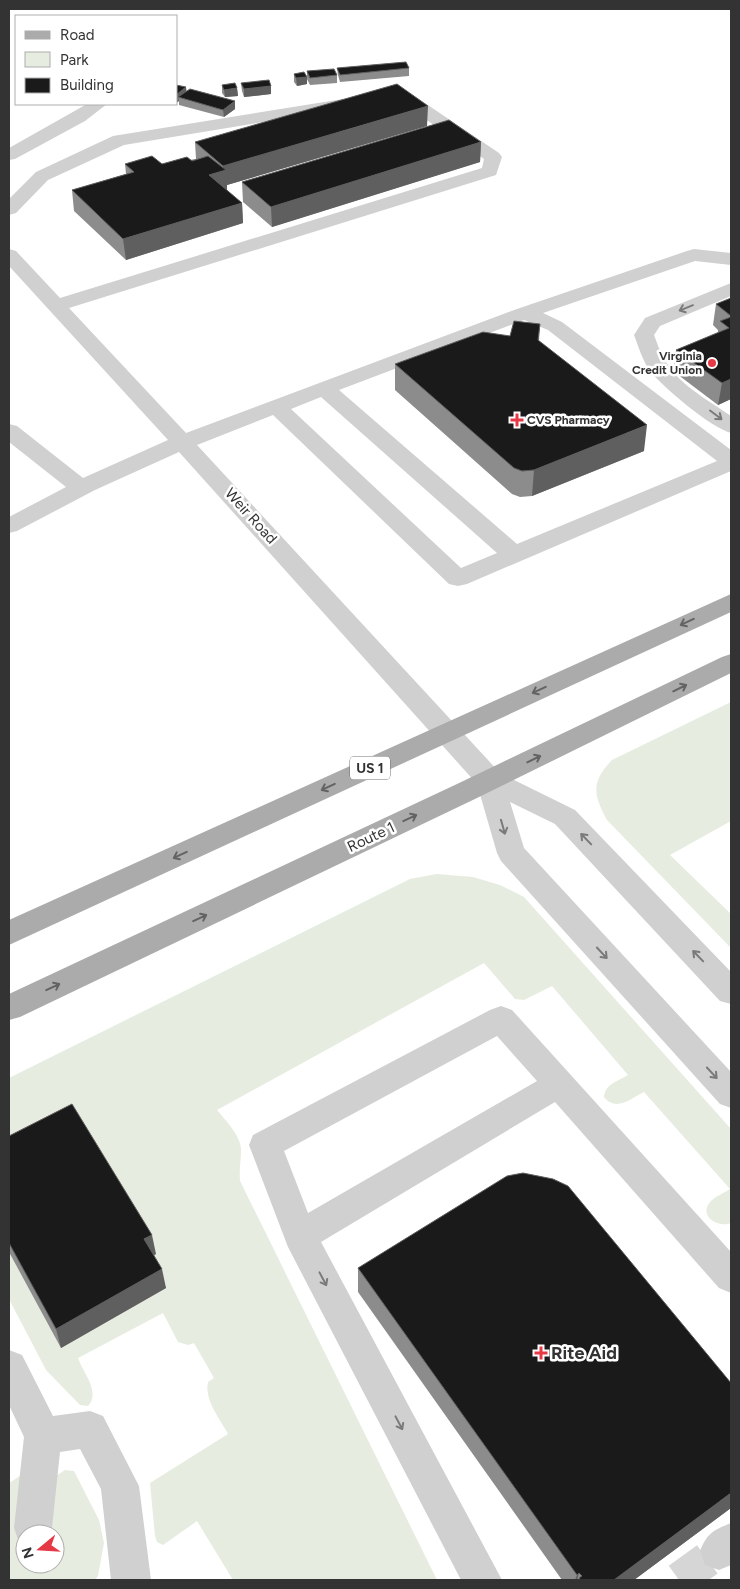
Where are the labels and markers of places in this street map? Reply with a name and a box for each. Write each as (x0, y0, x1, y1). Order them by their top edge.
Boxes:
place label: Virginia Credit Union (632, 349, 702, 377)
marker: Virginia Credit Union (706, 357, 718, 369)
place label: CVS Pharmacy (527, 413, 610, 427)
marker: CVS Pharmacy (511, 414, 523, 426)
place label: Rite Aid (551, 1342, 617, 1364)
marker: Rite Aid (535, 1347, 547, 1359)

